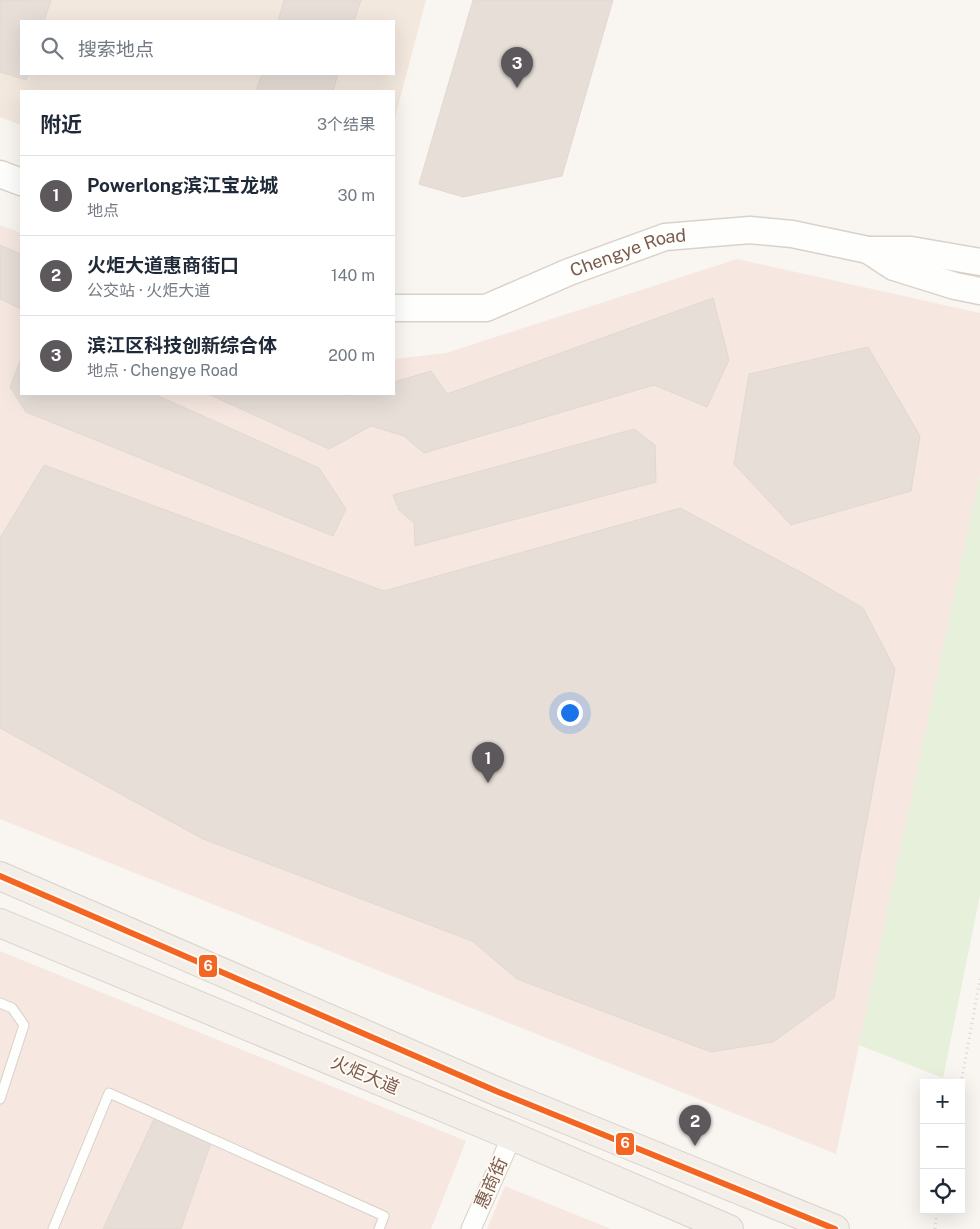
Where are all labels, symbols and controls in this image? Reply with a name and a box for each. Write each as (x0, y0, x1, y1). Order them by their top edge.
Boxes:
search box (20, 20, 395, 75)
icon: search (38, 34, 66, 62)
text: 搜索地点 (78, 38, 154, 60)
pin: 3 (501, 47, 533, 88)
text: 附近 (40, 112, 82, 137)
text: 3个结果 (317, 115, 375, 134)
text: Powerlong滨江宝龙城 (87, 174, 278, 196)
text: 1 (53, 186, 59, 205)
text: 30 m (338, 186, 375, 205)
text: 地点 (87, 201, 119, 220)
street label: Chengye Road (567, 224, 687, 281)
text: 火炬大道惠商街口 (87, 254, 239, 276)
text: 2 (51, 266, 61, 285)
text: 140 m (331, 266, 375, 285)
text: 公交站 · 火炬大道 (87, 281, 210, 300)
text: 滨江区科技创新综合体 (87, 334, 277, 356)
text: 3 (51, 346, 61, 365)
text: 200 m (328, 346, 375, 365)
text: 地点 · Chengye Road (87, 361, 238, 380)
your location (557, 700, 583, 726)
pin: 1 (472, 742, 504, 783)
line badge: 6 (198, 954, 218, 978)
text: 6 (203, 958, 213, 974)
street label: 火炬大道 (328, 1051, 402, 1098)
map controls (920, 1079, 965, 1214)
button: + (920, 1079, 965, 1124)
pin: 2 (679, 1105, 711, 1146)
button: − (920, 1124, 965, 1169)
line badge: 6 (615, 1132, 635, 1156)
text: 6 (620, 1135, 630, 1151)
street label: 惠商街 (470, 1154, 511, 1212)
button: locate (920, 1169, 965, 1214)

